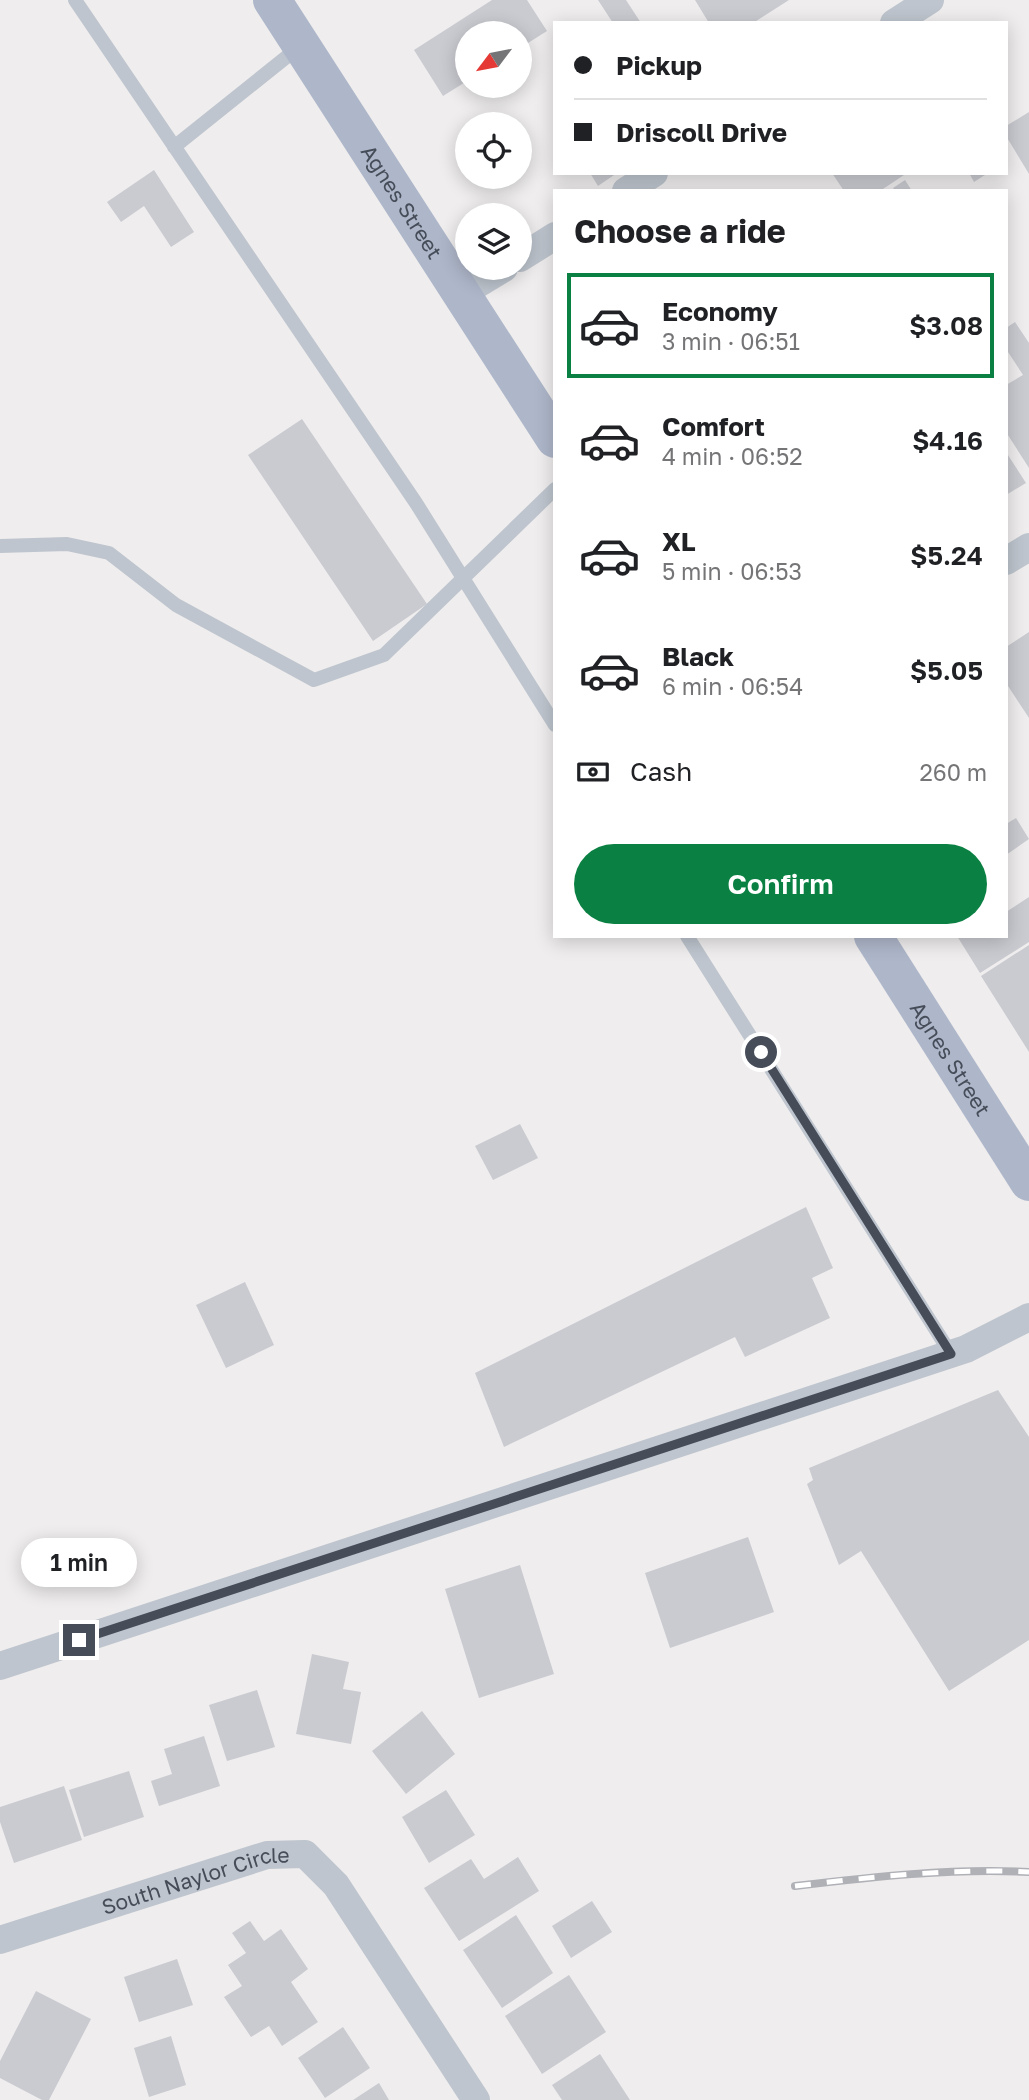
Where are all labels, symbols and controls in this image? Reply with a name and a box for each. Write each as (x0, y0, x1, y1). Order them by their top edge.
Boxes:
north arrow (455, 21, 532, 98)
map controls (455, 21, 532, 280)
text: Pickup (616, 50, 702, 81)
button: locate (455, 112, 532, 189)
text: Driscoll Drive (616, 117, 787, 148)
street label: Agnes Street (356, 140, 448, 264)
button: layers (455, 203, 532, 280)
text: Choose a ride (574, 212, 786, 250)
icon: car (578, 294, 641, 357)
text: Economy (662, 296, 778, 327)
text: $3.08 (909, 310, 983, 341)
text: 3 min · 06:51 (662, 327, 800, 355)
icon: car (578, 409, 641, 472)
text: Comfort (662, 411, 765, 442)
text: $4.16 (912, 425, 983, 456)
text: 4 min · 06:52 (662, 442, 803, 470)
icon: car (578, 524, 641, 587)
text: XL (662, 526, 696, 557)
text: $5.24 (910, 540, 983, 571)
text: 5 min · 06:53 (662, 557, 802, 585)
icon: car (578, 639, 641, 702)
text: Black (662, 641, 734, 672)
text: $5.05 (910, 655, 983, 686)
text: 6 min · 06:54 (662, 672, 803, 700)
icon: cash (574, 753, 612, 791)
text: Cash (630, 756, 692, 787)
text: 260 m (919, 758, 987, 786)
button: Confirm (574, 844, 987, 924)
street label: Agnes Street (905, 996, 997, 1121)
route start (745, 1036, 777, 1068)
callout: 1 min (21, 1538, 137, 1588)
text: 1 min (50, 1548, 108, 1576)
route end (63, 1624, 95, 1656)
street label: South Naylor Circle (98, 1841, 290, 1920)

